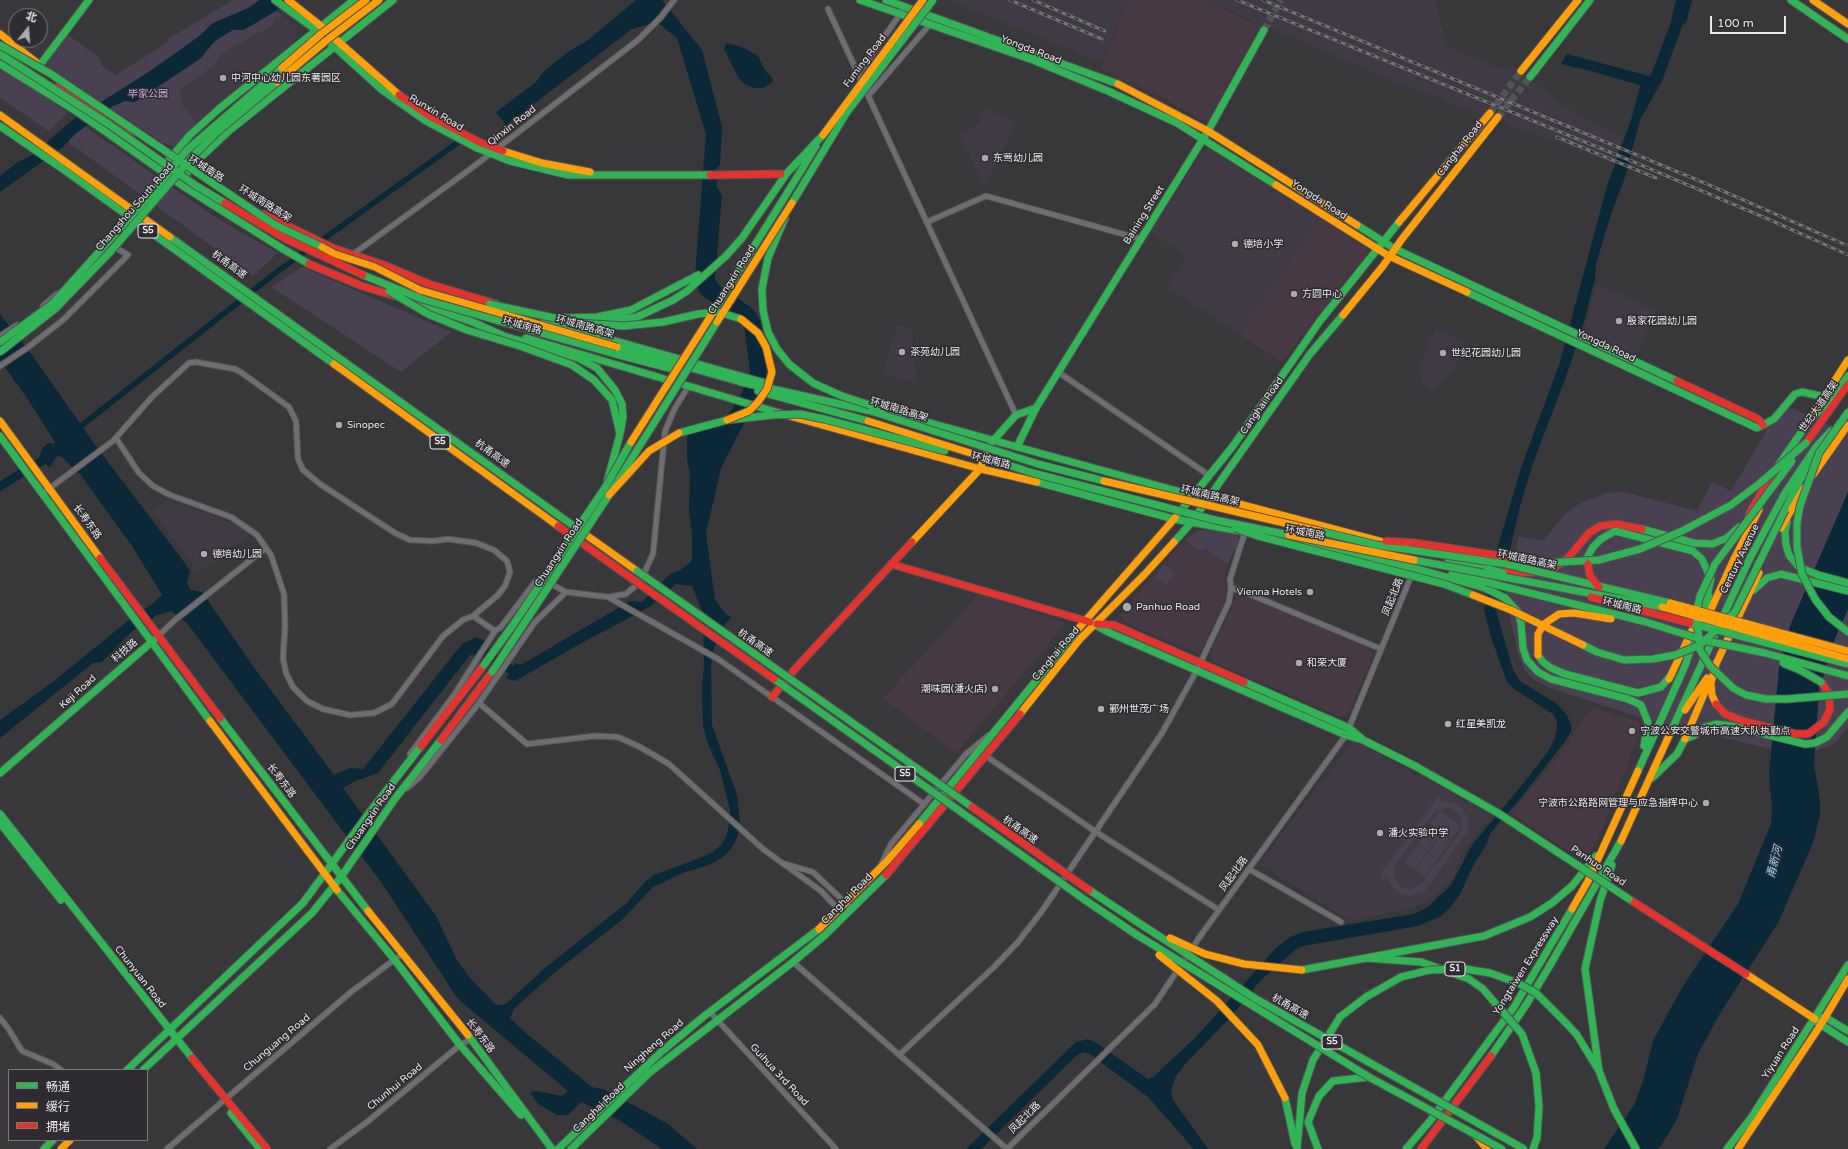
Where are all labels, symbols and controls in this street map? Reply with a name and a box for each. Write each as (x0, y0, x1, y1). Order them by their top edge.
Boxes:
north arrow (8, 8, 48, 48)
scale bar (1712, 8, 1788, 34)
text: 北 (24, 9, 39, 25)
text: 100 m (1717, 16, 1754, 30)
street label: Fuming Road (841, 32, 889, 90)
street label: Yongda Road (999, 33, 1063, 67)
place label: 中河中心幼儿园东著园区 (231, 72, 341, 84)
marker: 中河中心幼儿园东著园区 (218, 73, 228, 83)
park label: 毕家公园 (128, 88, 168, 100)
street label: Runxin Road (407, 92, 465, 134)
street label: Qinxin Road (485, 103, 539, 149)
street label: Canghai Road (1435, 119, 1485, 179)
place label: 东莺幼儿园 (993, 152, 1043, 164)
street label: 环城南路 (186, 153, 226, 185)
marker: 东莺幼儿园 (980, 153, 990, 163)
street label: Changshou South Road (94, 161, 176, 253)
street label: Yongda Road (1289, 178, 1349, 222)
street label: 环城南路高架 (236, 183, 294, 225)
street label: Baining Street (1121, 183, 1167, 247)
road number: S5 (138, 224, 158, 238)
place label: 德培小学 (1243, 238, 1283, 250)
marker: 德培小学 (1230, 239, 1240, 249)
street label: Chuangxin Road (706, 243, 758, 317)
street label: 杭甬高速 (209, 248, 249, 282)
place label: 方圆中心 (1302, 288, 1342, 300)
marker: 方圆中心 (1289, 289, 1299, 299)
street label: 环城南路高架 (555, 313, 615, 341)
street label: 环城南路 (501, 315, 543, 337)
place label: 殷家花园幼儿园 (1627, 315, 1697, 327)
marker: 殷家花园幼儿园 (1614, 316, 1624, 326)
street label: Yongda Road (1575, 327, 1637, 365)
place label: 茶苑幼儿园 (910, 346, 960, 358)
marker: 茶苑幼儿园 (897, 347, 907, 357)
place label: 世纪花园幼儿园 (1451, 347, 1521, 359)
marker: 世纪花园幼儿园 (1438, 348, 1448, 358)
street label: Canghai Road (1238, 375, 1286, 437)
street label: 世纪大道高架 (1797, 379, 1841, 435)
street label: 环城南路高架 (869, 395, 929, 425)
place label: Sinopec (347, 419, 385, 431)
marker: Sinopec (334, 420, 344, 430)
road number: S5 (430, 435, 450, 449)
street label: 杭甬高速 (472, 437, 512, 471)
street label: 环城南路 (970, 450, 1012, 472)
street label: 环城南路高架 (1179, 483, 1241, 509)
street label: 长寿东路 (70, 502, 104, 542)
street label: Chuangxin Road (533, 517, 585, 589)
street label: Century Avenue (1718, 522, 1762, 596)
street label: 环城南路 (1284, 523, 1326, 543)
place label: 德培幼儿园 (212, 548, 262, 560)
street label: 环城南路高架 (1496, 548, 1558, 572)
marker: 德培幼儿园 (199, 549, 209, 559)
street label: 凤起北路 (1380, 576, 1406, 618)
place label: Vienna Hotels (1236, 586, 1302, 598)
marker: Vienna Hotels (1305, 587, 1315, 597)
street label: 环城南路 (1601, 595, 1643, 617)
marker: Panhuo Road (1121, 601, 1133, 613)
place label: Panhuo Road (1136, 601, 1200, 613)
street label: Canghai Road (1030, 625, 1082, 683)
street label: 杭甬高速 (735, 627, 775, 659)
street label: 科技路 (110, 637, 140, 665)
place label: 和荣大厦 (1307, 657, 1347, 669)
marker: 和荣大厦 (1294, 658, 1304, 668)
street label: Keji Road (57, 672, 99, 712)
place label: 潮味园(潘火店) (921, 683, 987, 695)
marker: 潮味园(潘火店) (990, 684, 1000, 694)
place label: 鄞州世茂广场 (1109, 703, 1169, 715)
marker: 鄞州世茂广场 (1096, 704, 1106, 714)
place label: 红星美凯龙 (1456, 718, 1506, 730)
marker: 红星美凯龙 (1443, 719, 1453, 729)
place label: 宁波公安交警城市高速大队执勤点 (1640, 725, 1790, 737)
marker: 宁波公安交警城市高速大队执勤点 (1627, 726, 1637, 736)
street label: 长寿东路 (264, 761, 298, 801)
road number: S5 (895, 767, 915, 781)
street label: Chuangxin Road (344, 781, 398, 853)
place label: 宁波市公路路网管理与应急指挥中心 (1538, 797, 1698, 809)
marker: 宁波市公路路网管理与应急指挥中心 (1701, 798, 1711, 808)
street label: 杭甬高速 (1000, 814, 1040, 846)
place label: 潘火实验中学 (1388, 827, 1448, 839)
marker: 潘火实验中学 (1375, 828, 1385, 838)
street label: Panhuo Road (1568, 843, 1628, 889)
water label: 甬新河 (1765, 844, 1785, 880)
street label: 凤起北路 (1217, 854, 1251, 894)
street label: Canghai Road (819, 871, 875, 927)
street label: Yongtaiwen Expressway (1491, 914, 1561, 1018)
street label: Chunyuan Road (112, 943, 168, 1011)
road number: S1 (1445, 962, 1465, 976)
street label: 杭甬高速 (1270, 992, 1310, 1022)
street label: Chunguang Road (241, 1012, 313, 1074)
street label: 长寿东路 (463, 1016, 497, 1056)
street label: Ningheng Road (622, 1017, 686, 1075)
street label: Yiyuan Road (1760, 1025, 1802, 1081)
road number: S5 (1322, 1035, 1342, 1049)
street label: Guihua 3rd Road (747, 1041, 811, 1109)
street label: Chunhui Road (365, 1061, 425, 1113)
legend (8, 1069, 148, 1141)
text: 畅通 (46, 1080, 70, 1094)
street label: Canghai Road (571, 1080, 627, 1136)
text: 缓行 (46, 1100, 70, 1114)
street label: 凤起北路 (1007, 1100, 1043, 1136)
text: 拥堵 (46, 1120, 70, 1134)

